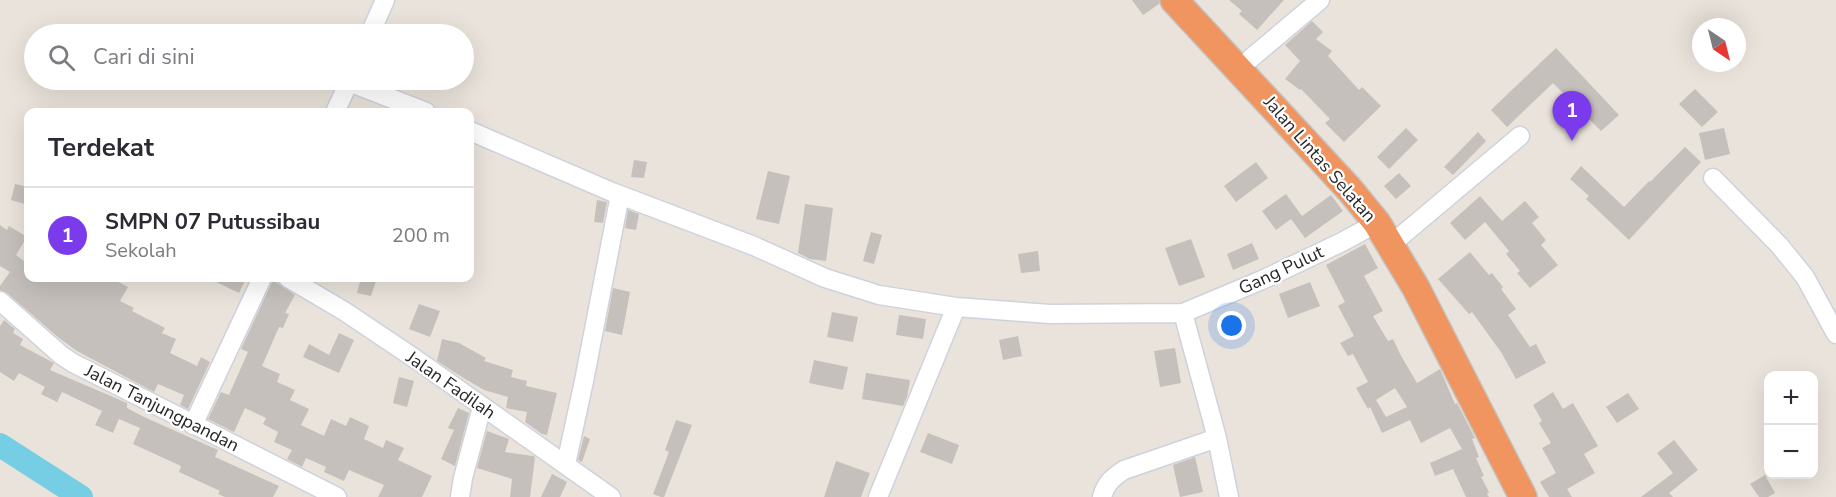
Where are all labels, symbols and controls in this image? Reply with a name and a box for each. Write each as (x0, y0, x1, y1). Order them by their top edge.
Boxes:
north arrow (1692, 18, 1746, 72)
search box (24, 24, 474, 90)
icon: search (45, 41, 78, 74)
text: Cari di sini (93, 42, 195, 72)
street label: Jalan Lintas Selatan (1258, 90, 1382, 227)
pin: 1 (1552, 92, 1592, 141)
text: Terdekat (48, 130, 154, 165)
text: SMPN 07 Putussibau (105, 207, 320, 237)
text: 1 (62, 222, 74, 249)
text: 200 m (392, 222, 450, 249)
text: Sekolah (105, 237, 177, 264)
street label: Gang Pulut (1235, 240, 1328, 300)
your location (1217, 311, 1246, 340)
street label: Jalan Fadilah (401, 345, 500, 425)
street label: Jalan Tanjungpandan (80, 358, 243, 457)
map controls (1764, 371, 1818, 479)
button: + (1764, 371, 1818, 425)
button: − (1764, 425, 1818, 479)

